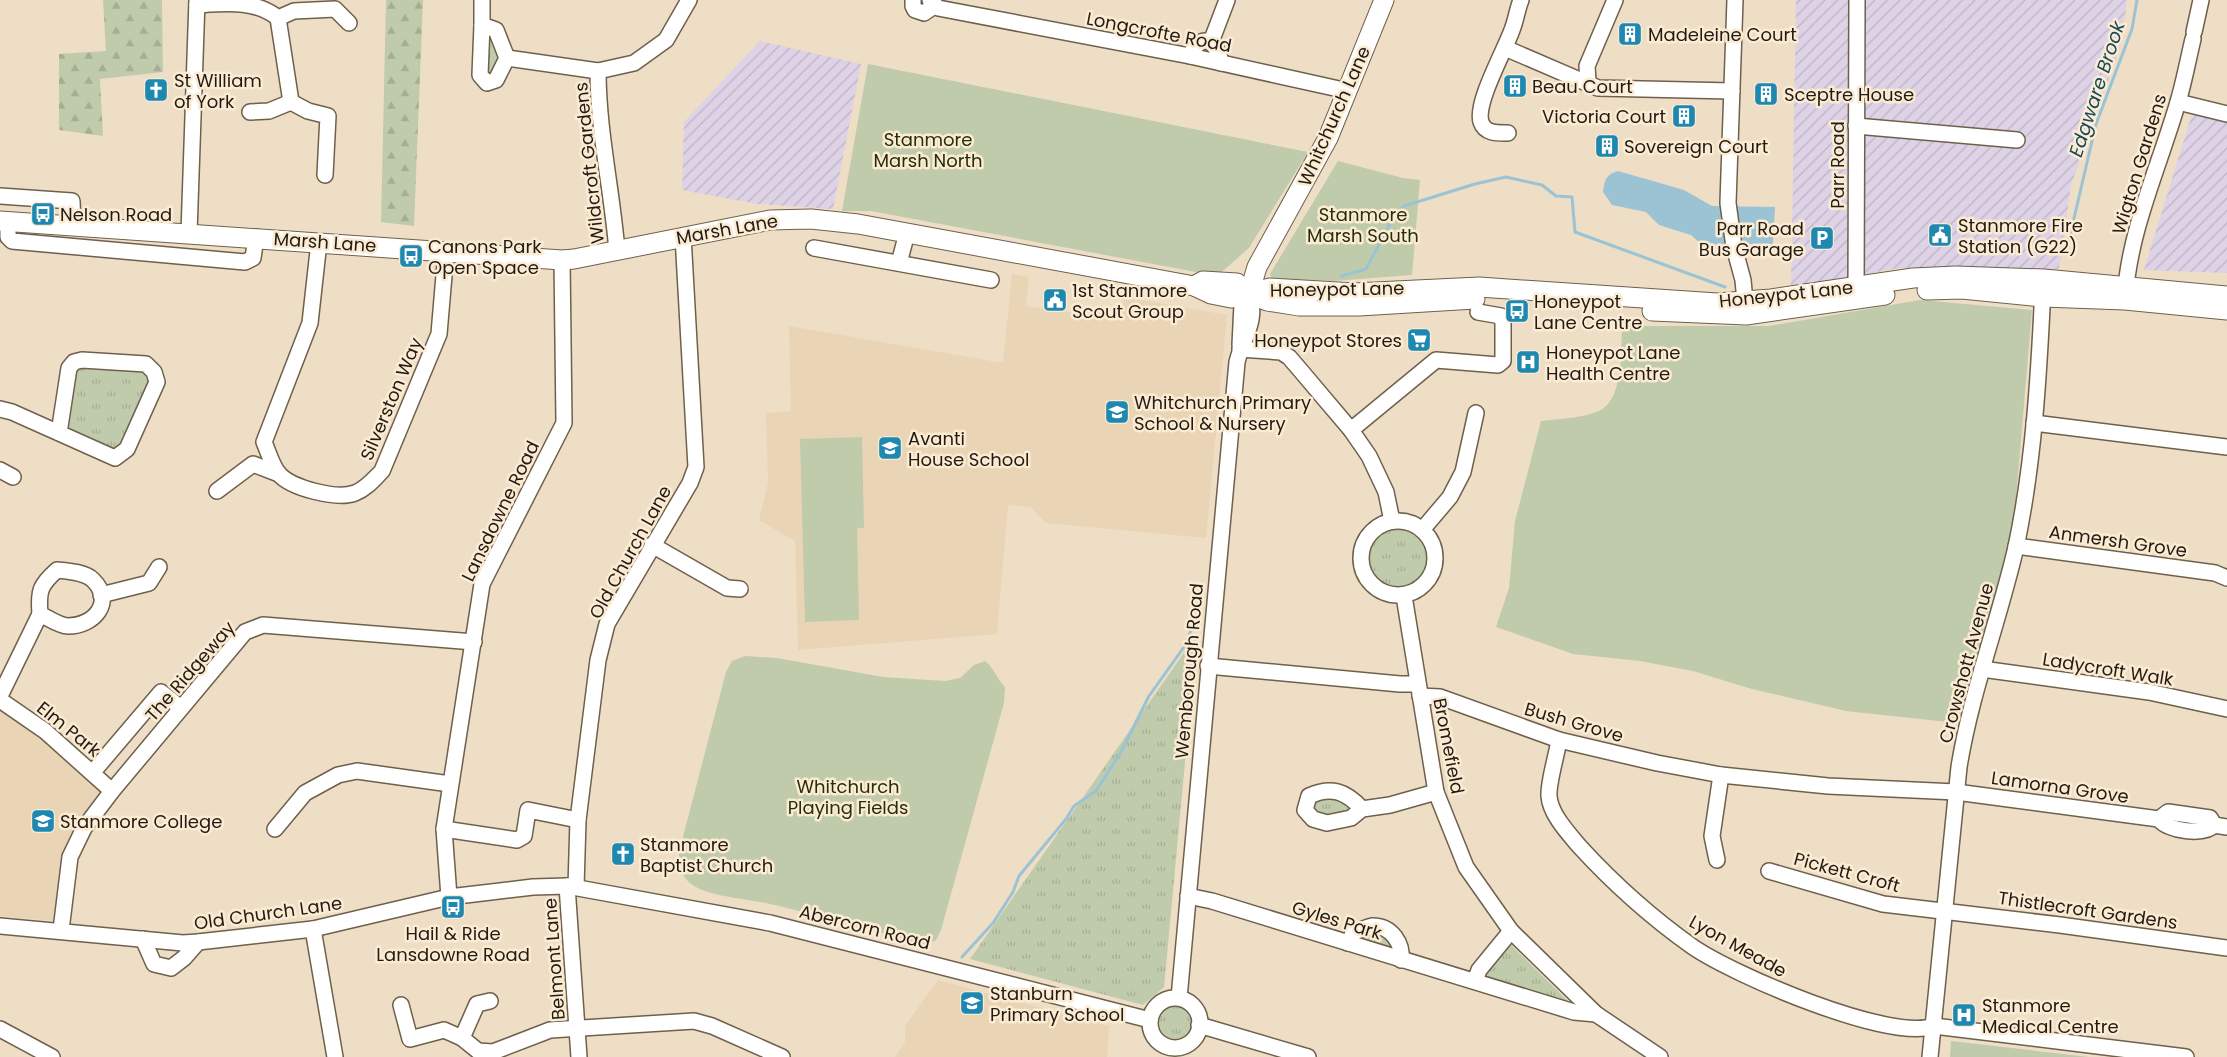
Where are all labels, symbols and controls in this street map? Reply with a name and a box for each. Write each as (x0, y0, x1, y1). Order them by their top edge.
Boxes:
street label: Longcrofte Road (1084, 6, 1234, 58)
water label: Edgware Brook (2062, 17, 2132, 160)
building icon: Madeleine Court (1617, 21, 1643, 47)
place label: Madeleine Court (1648, 22, 1797, 47)
street label: Whitchurch Lane (1292, 42, 1376, 190)
place label: St William of York (174, 68, 262, 114)
building icon: Beau Court (1502, 73, 1528, 99)
place label: Beau Court (1532, 74, 1633, 99)
church icon: St William of York (143, 77, 169, 103)
street label: Wildcroft Gardens (568, 81, 610, 245)
building icon: Sceptre House (1753, 81, 1779, 107)
place label: Sceptre House (1784, 82, 1914, 107)
street label: Wigton Gardens (2106, 91, 2172, 237)
building icon: Victoria Court (1671, 103, 1697, 129)
place label: Victoria Court (1542, 104, 1666, 129)
street label: Parr Road (1825, 121, 1850, 209)
park label: Stanmore Marsh North (873, 127, 983, 173)
building icon: Sovereign Court (1594, 133, 1620, 159)
place label: Sovereign Court (1624, 134, 1768, 159)
bus stop icon: Nelson Road (30, 201, 56, 227)
place label: Nelson Road (60, 202, 172, 227)
park label: Stanmore Marsh South (1307, 202, 1419, 248)
street label: Marsh Lane (674, 208, 780, 250)
place label: Stanmore Fire Station (G22) (1958, 213, 2083, 259)
place label: Parr Road Bus Garage (1699, 216, 1804, 262)
public building icon: Stanmore Fire Station (G22) (1927, 222, 1953, 248)
parking icon: Parr Road Bus Garage (1809, 225, 1835, 251)
street label: Marsh Lane (273, 226, 377, 258)
place label: Canons Park Open Space (428, 234, 542, 280)
bus stop icon: Canons Park Open Space (398, 243, 424, 269)
street label: Honeypot Lane (1270, 275, 1404, 303)
street label: Honeypot Lane (1718, 275, 1854, 313)
place label: 1st Stanmore Scout Group (1072, 278, 1187, 324)
public building icon: 1st Stanmore Scout Group (1042, 287, 1068, 313)
place label: Honeypot Lane Centre (1534, 289, 1642, 335)
bus stop icon: Honeypot Lane Centre (1504, 298, 1530, 324)
supermarket icon: Honeypot Stores (1406, 327, 1432, 353)
place label: Honeypot Stores (1254, 328, 1402, 353)
street label: Silverston Way (354, 334, 428, 464)
place label: Honeypot Lane Health Centre (1546, 340, 1680, 386)
hospital icon: Honeypot Lane Health Centre (1515, 349, 1541, 375)
place label: Whitchurch Primary School & Nursery (1134, 390, 1311, 436)
school or university icon: Whitchurch Primary School & Nursery (1104, 399, 1130, 425)
place label: Avanti House School (908, 426, 1029, 472)
school or university icon: Avanti House School (877, 435, 903, 461)
street label: Lansdowne Road (455, 436, 545, 586)
street label: Old Church Lane (583, 481, 677, 623)
street label: Anmersh Grove (2047, 519, 2189, 563)
street label: Crowshott Avenue (1933, 580, 1999, 746)
street label: Wemborough Road (1169, 582, 1209, 760)
street label: The Ridgeway (140, 616, 240, 726)
street label: Ladycroft Walk (2041, 646, 2176, 692)
street label: Elm Park (32, 695, 107, 763)
street label: Bromefield (1427, 696, 1471, 796)
street label: Bush Grove (1522, 696, 1626, 748)
street label: Lamorna Grove (1990, 765, 2130, 809)
park label: Whitchurch Playing Fields (788, 774, 908, 820)
school or university icon: Stanmore College (30, 808, 56, 834)
place label: Stanmore College (60, 809, 222, 834)
place label: Stanmore Baptist Church (640, 832, 773, 878)
church icon: Stanmore Baptist Church (610, 841, 636, 867)
street label: Pickett Croft (1791, 846, 1903, 898)
street label: Thistlecroft Gardens (1997, 885, 2179, 935)
street label: Old Church Lane (192, 890, 344, 936)
bus stop icon: Hail & Ride Lansdowne Road (440, 894, 466, 920)
street label: Gyles Park (1289, 895, 1386, 946)
street label: Belmont Lane (537, 897, 571, 1021)
street label: Abercorn Road (797, 899, 933, 955)
street label: Lyon Meade (1685, 909, 1791, 983)
place label: Hail & Ride Lansdowne Road (376, 921, 530, 967)
place label: Stanburn Primary School (990, 981, 1124, 1027)
school or university icon: Stanburn Primary School (959, 990, 985, 1016)
place label: Stanmore Medical Centre (1982, 993, 2119, 1039)
hospital icon: Stanmore Medical Centre (1951, 1002, 1977, 1028)

